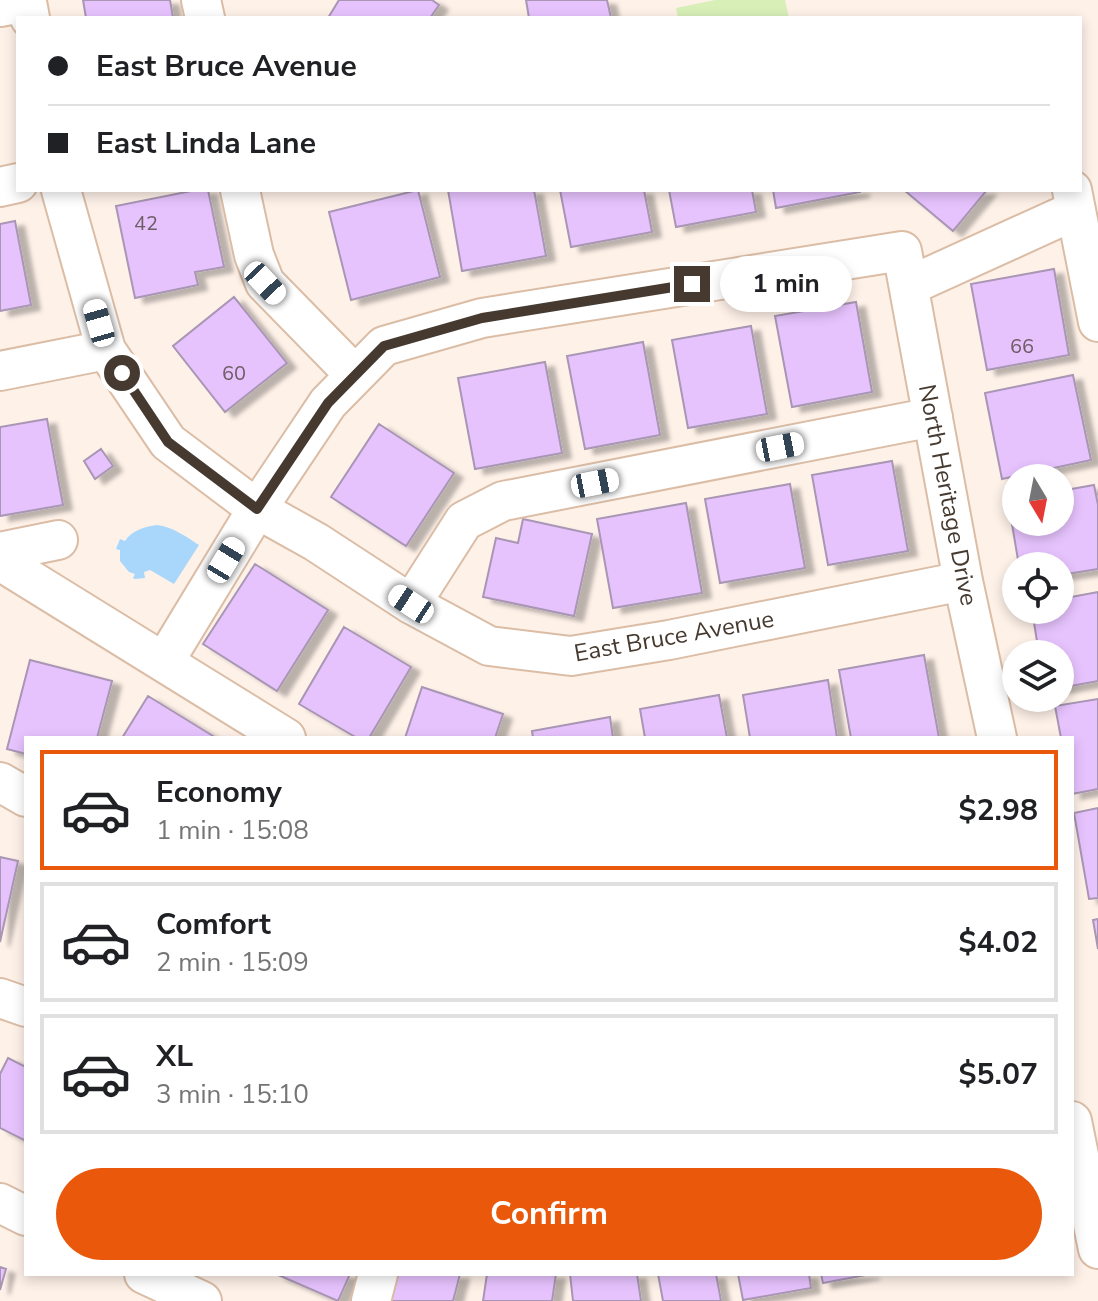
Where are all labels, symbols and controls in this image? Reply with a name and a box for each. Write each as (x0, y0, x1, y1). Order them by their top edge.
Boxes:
text: East Bruce Avenue (96, 46, 357, 87)
text: East Linda Lane (96, 123, 316, 164)
house number: 42 (134, 210, 158, 237)
callout: 1 min (720, 256, 852, 312)
car (240, 257, 290, 309)
route end (674, 266, 710, 302)
text: 1 min (752, 266, 820, 301)
car (81, 297, 117, 349)
house number: 66 (1010, 333, 1034, 360)
route start (104, 355, 140, 391)
house number: 60 (222, 360, 246, 387)
street label: North Heritage Drive (911, 382, 985, 608)
car (754, 431, 806, 463)
north arrow (1002, 464, 1074, 536)
map controls (1002, 464, 1074, 712)
car (569, 467, 621, 499)
car (203, 533, 249, 587)
button: locate (1002, 552, 1074, 624)
car (384, 581, 438, 627)
street label: East Bruce Avenue (572, 603, 776, 669)
button: layers (1002, 640, 1074, 712)
text: Economy (156, 772, 282, 813)
icon: car (60, 774, 132, 846)
text: $2.98 (959, 790, 1038, 831)
text: 1 min · 15:08 (156, 813, 309, 848)
text: Comfort (156, 904, 271, 945)
icon: car (60, 906, 132, 978)
text: $4.02 (959, 922, 1038, 963)
text: 2 min · 15:09 (156, 945, 309, 980)
text: XL (156, 1036, 193, 1077)
icon: car (60, 1038, 132, 1110)
text: $5.07 (959, 1054, 1038, 1095)
text: 3 min · 15:10 (156, 1077, 309, 1112)
button: Confirm (56, 1168, 1042, 1260)

